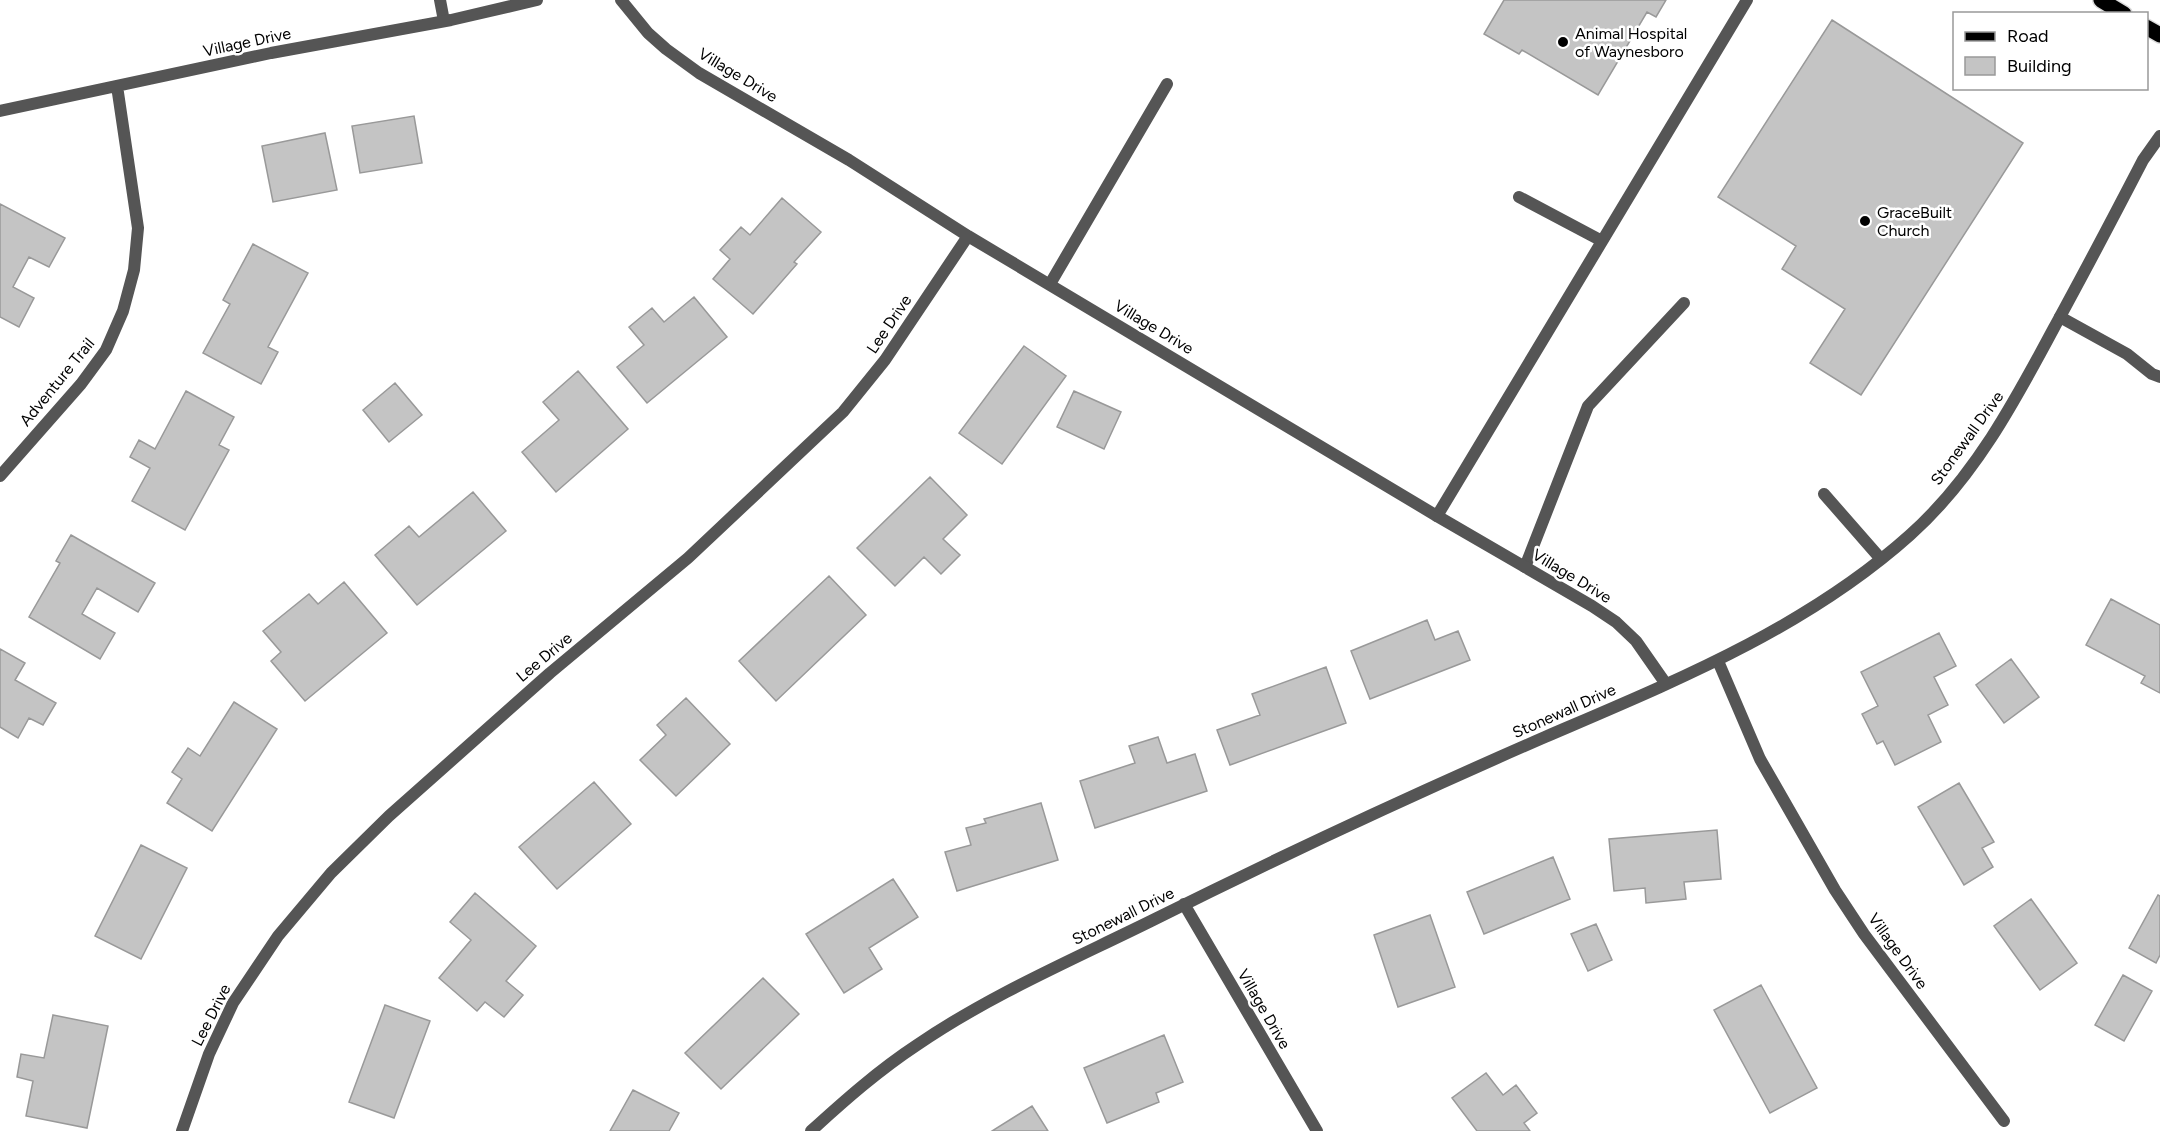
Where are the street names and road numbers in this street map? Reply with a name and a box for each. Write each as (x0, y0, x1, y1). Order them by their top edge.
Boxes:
street label: Village Drive (201, 23, 293, 61)
street label: Village Drive (695, 44, 781, 106)
street label: Lee Drive (862, 291, 916, 357)
street label: Village Drive (1111, 296, 1197, 358)
street label: Adventure Trail (16, 334, 98, 430)
street label: Stonewall Drive (1927, 387, 2007, 489)
street label: Village Drive (1529, 545, 1615, 607)
street label: Lee Drive (512, 628, 576, 686)
street label: Stonewall Drive (1509, 680, 1619, 742)
street label: Stonewall Drive (1069, 883, 1177, 949)
street label: Village Drive (1864, 909, 1932, 993)
street label: Village Drive (1234, 966, 1295, 1053)
street label: Lee Drive (187, 981, 235, 1049)

